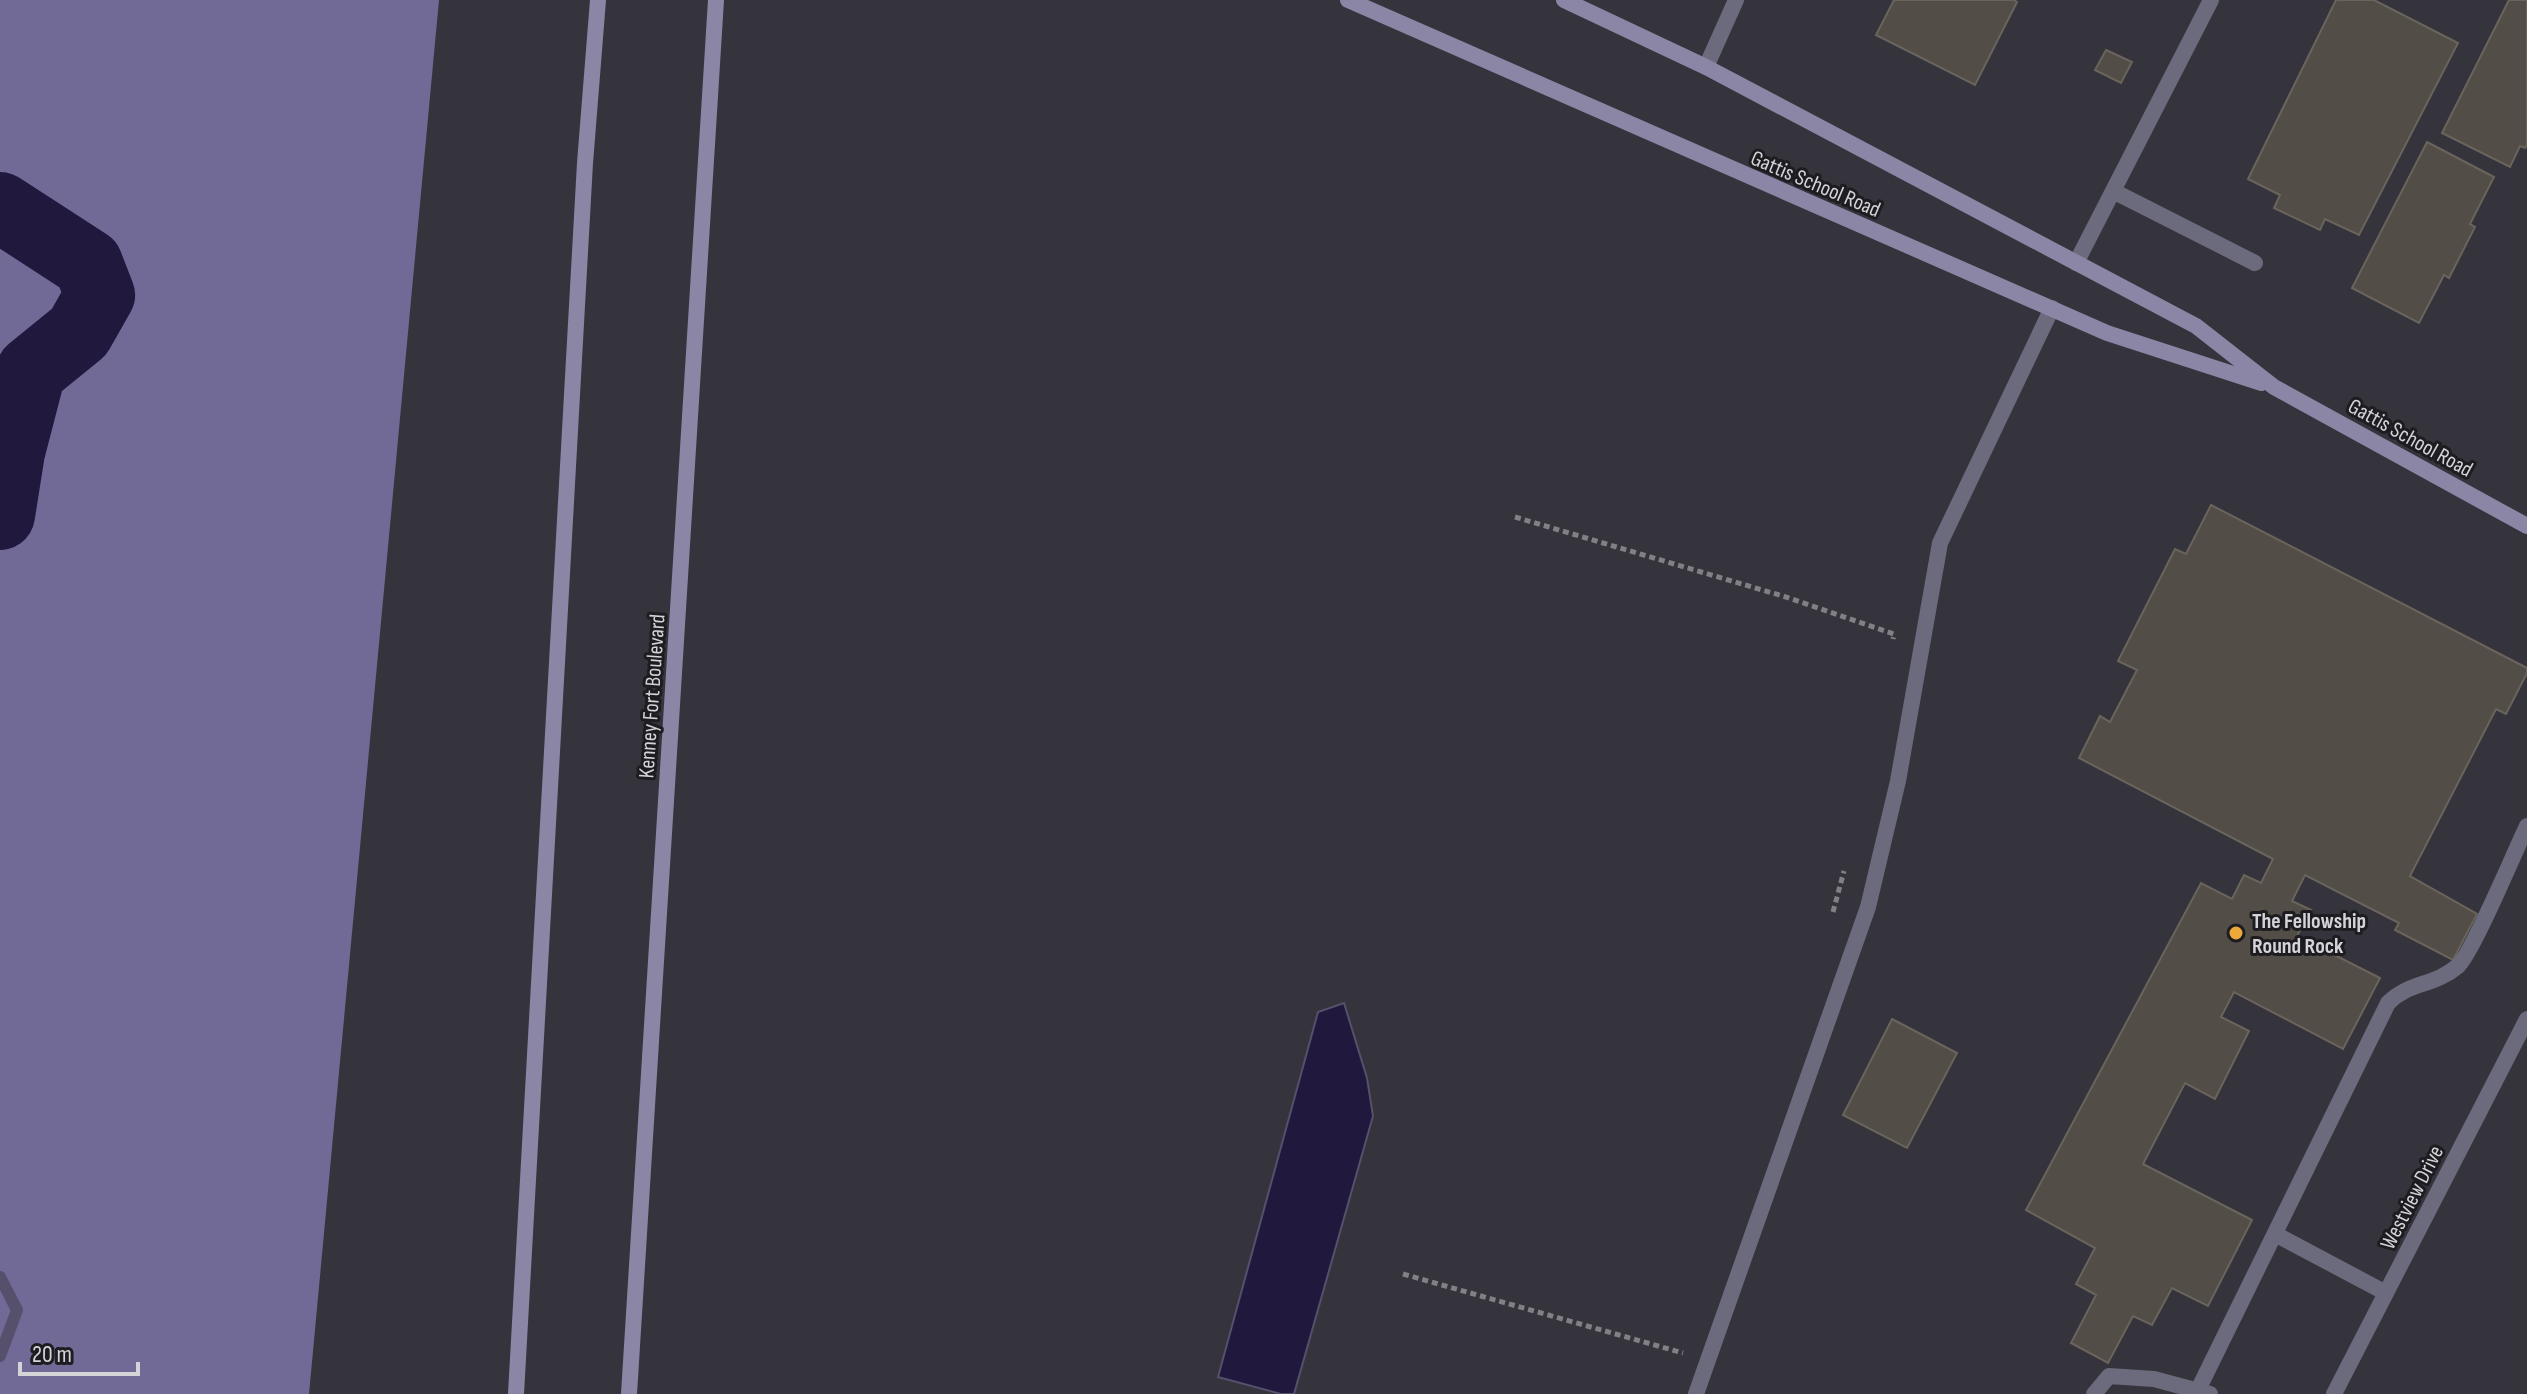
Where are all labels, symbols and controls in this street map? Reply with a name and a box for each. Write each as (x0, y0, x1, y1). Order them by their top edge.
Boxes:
street label: Gattis School Road (1746, 145, 1884, 224)
street label: Gattis School Road (2343, 393, 2477, 484)
street label: Kenney Fort Boulevard (633, 613, 672, 779)
place label: The Fellowship Round Rock (2252, 908, 2366, 960)
marker: The Fellowship Round Rock (2227, 924, 2245, 942)
street label: Westview Drive (2375, 1141, 2450, 1254)
scale bar (20, 1326, 138, 1376)
text: 20 m (32, 1340, 72, 1369)

